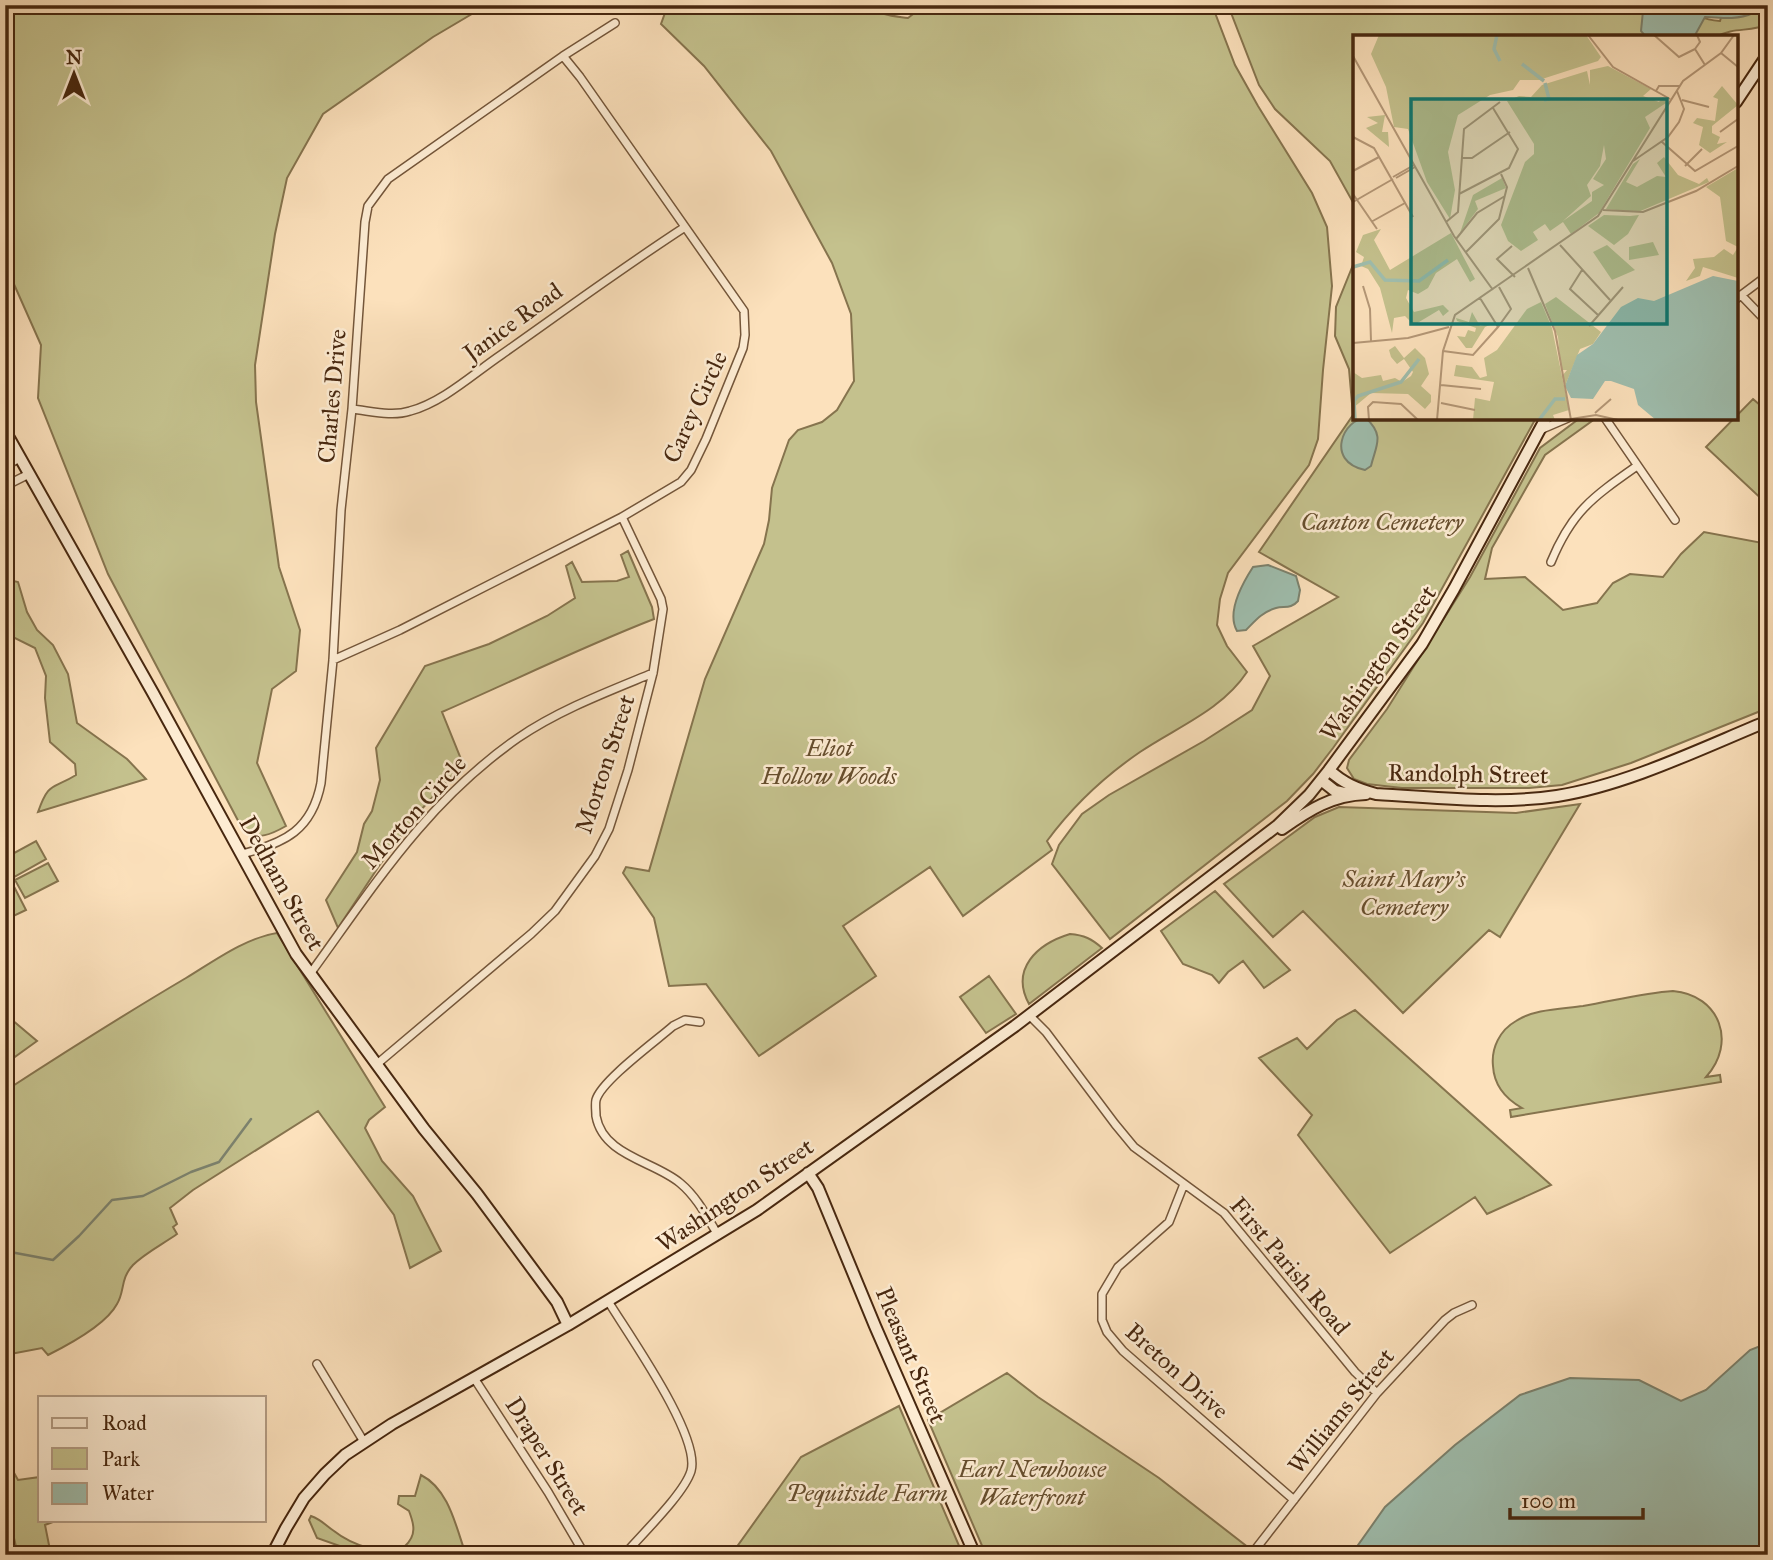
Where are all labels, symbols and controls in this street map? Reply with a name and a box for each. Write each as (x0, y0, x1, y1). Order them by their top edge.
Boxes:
inset map (1353, 35, 1738, 420)
north arrow (38, 38, 108, 108)
text: N (66, 46, 82, 69)
street label: Janice Road (455, 276, 568, 370)
street label: Charles Drive (311, 328, 353, 464)
street label: Carey Circle (656, 346, 734, 468)
park label: Canton Cemetery (1301, 507, 1464, 537)
street label: Washington Street (1313, 579, 1443, 747)
street label: Morton Street (568, 690, 642, 837)
park label: Eliot Hollow Woods (760, 733, 898, 791)
street label: Morton Circle (355, 749, 473, 875)
street label: Randolph Street (1387, 758, 1549, 790)
street label: Dedham Street (233, 810, 332, 956)
park label: Saint Mary's Cemetery (1342, 864, 1467, 922)
street label: Washington Street (651, 1131, 820, 1259)
street label: First Parish Road (1224, 1191, 1356, 1341)
street label: Pleasant Street (869, 1282, 953, 1428)
street label: Breton Drive (1119, 1317, 1235, 1425)
street label: Williams Street (1281, 1342, 1401, 1480)
street label: Draper Street (499, 1391, 595, 1521)
legend (38, 1396, 266, 1522)
text: Road (102, 1410, 147, 1436)
text: Park (102, 1446, 140, 1472)
park label: Earl Newhouse Waterfront (957, 1454, 1107, 1512)
scale bar (1510, 1476, 1644, 1520)
park label: Pequitside Farm (786, 1478, 948, 1508)
text: Water (102, 1480, 154, 1506)
text: 100 m (1521, 1488, 1576, 1514)

